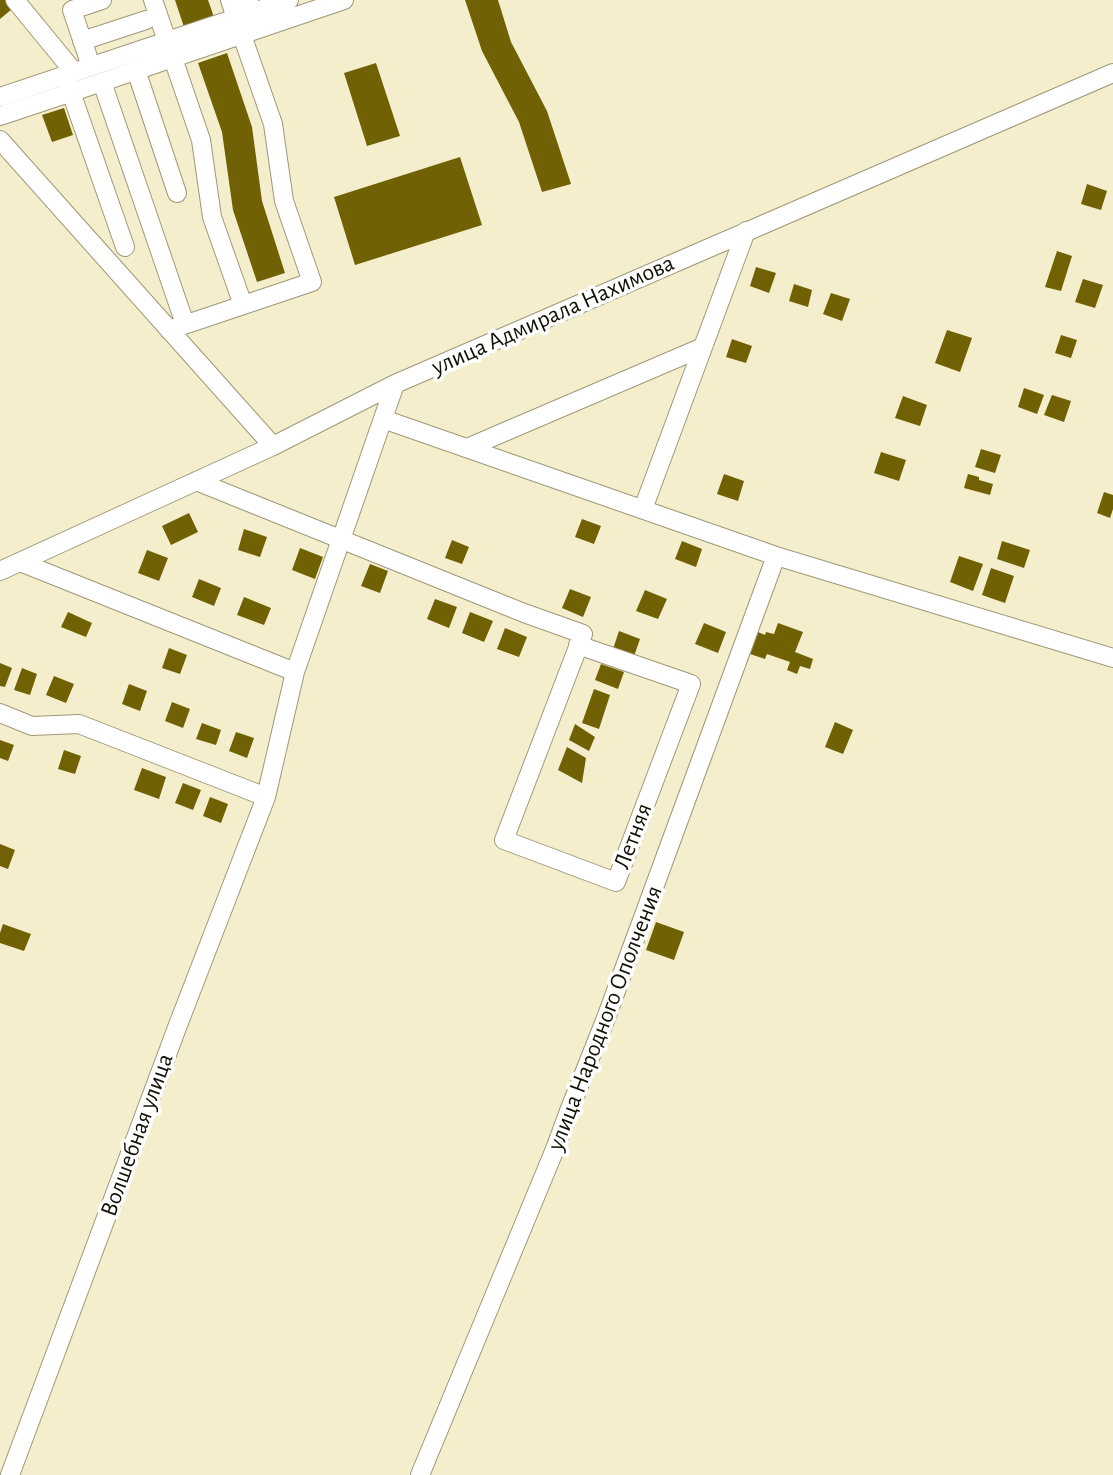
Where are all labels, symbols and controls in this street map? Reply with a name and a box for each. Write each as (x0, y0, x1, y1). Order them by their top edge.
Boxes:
street label: улица Адмирала Нахимова (427, 248, 679, 382)
street label: Летняя (607, 799, 659, 873)
street label: улица Народного Ополчения (541, 882, 669, 1154)
street label: Волшебная улица (94, 1050, 180, 1220)

